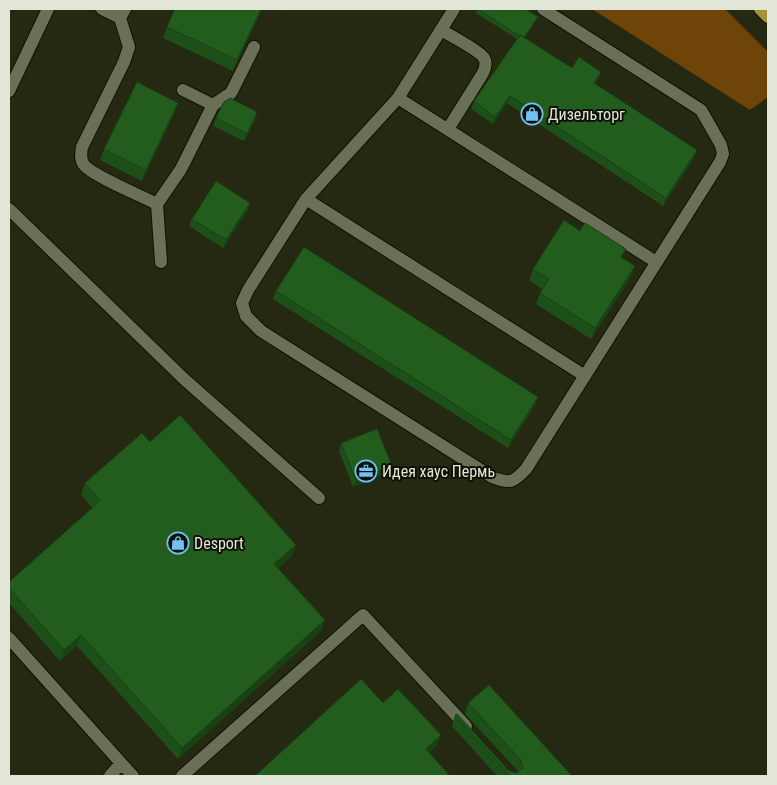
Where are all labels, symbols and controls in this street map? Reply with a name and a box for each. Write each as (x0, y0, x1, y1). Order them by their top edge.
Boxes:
shop icon: Дизельторг (520, 102, 544, 126)
place label: Дизельторг (548, 105, 625, 124)
office icon: Идея хаус Пермь (354, 459, 378, 483)
place label: Идея хаус Пермь (382, 462, 495, 481)
shop icon: Desport (166, 531, 190, 555)
place label: Desport (194, 534, 244, 553)

